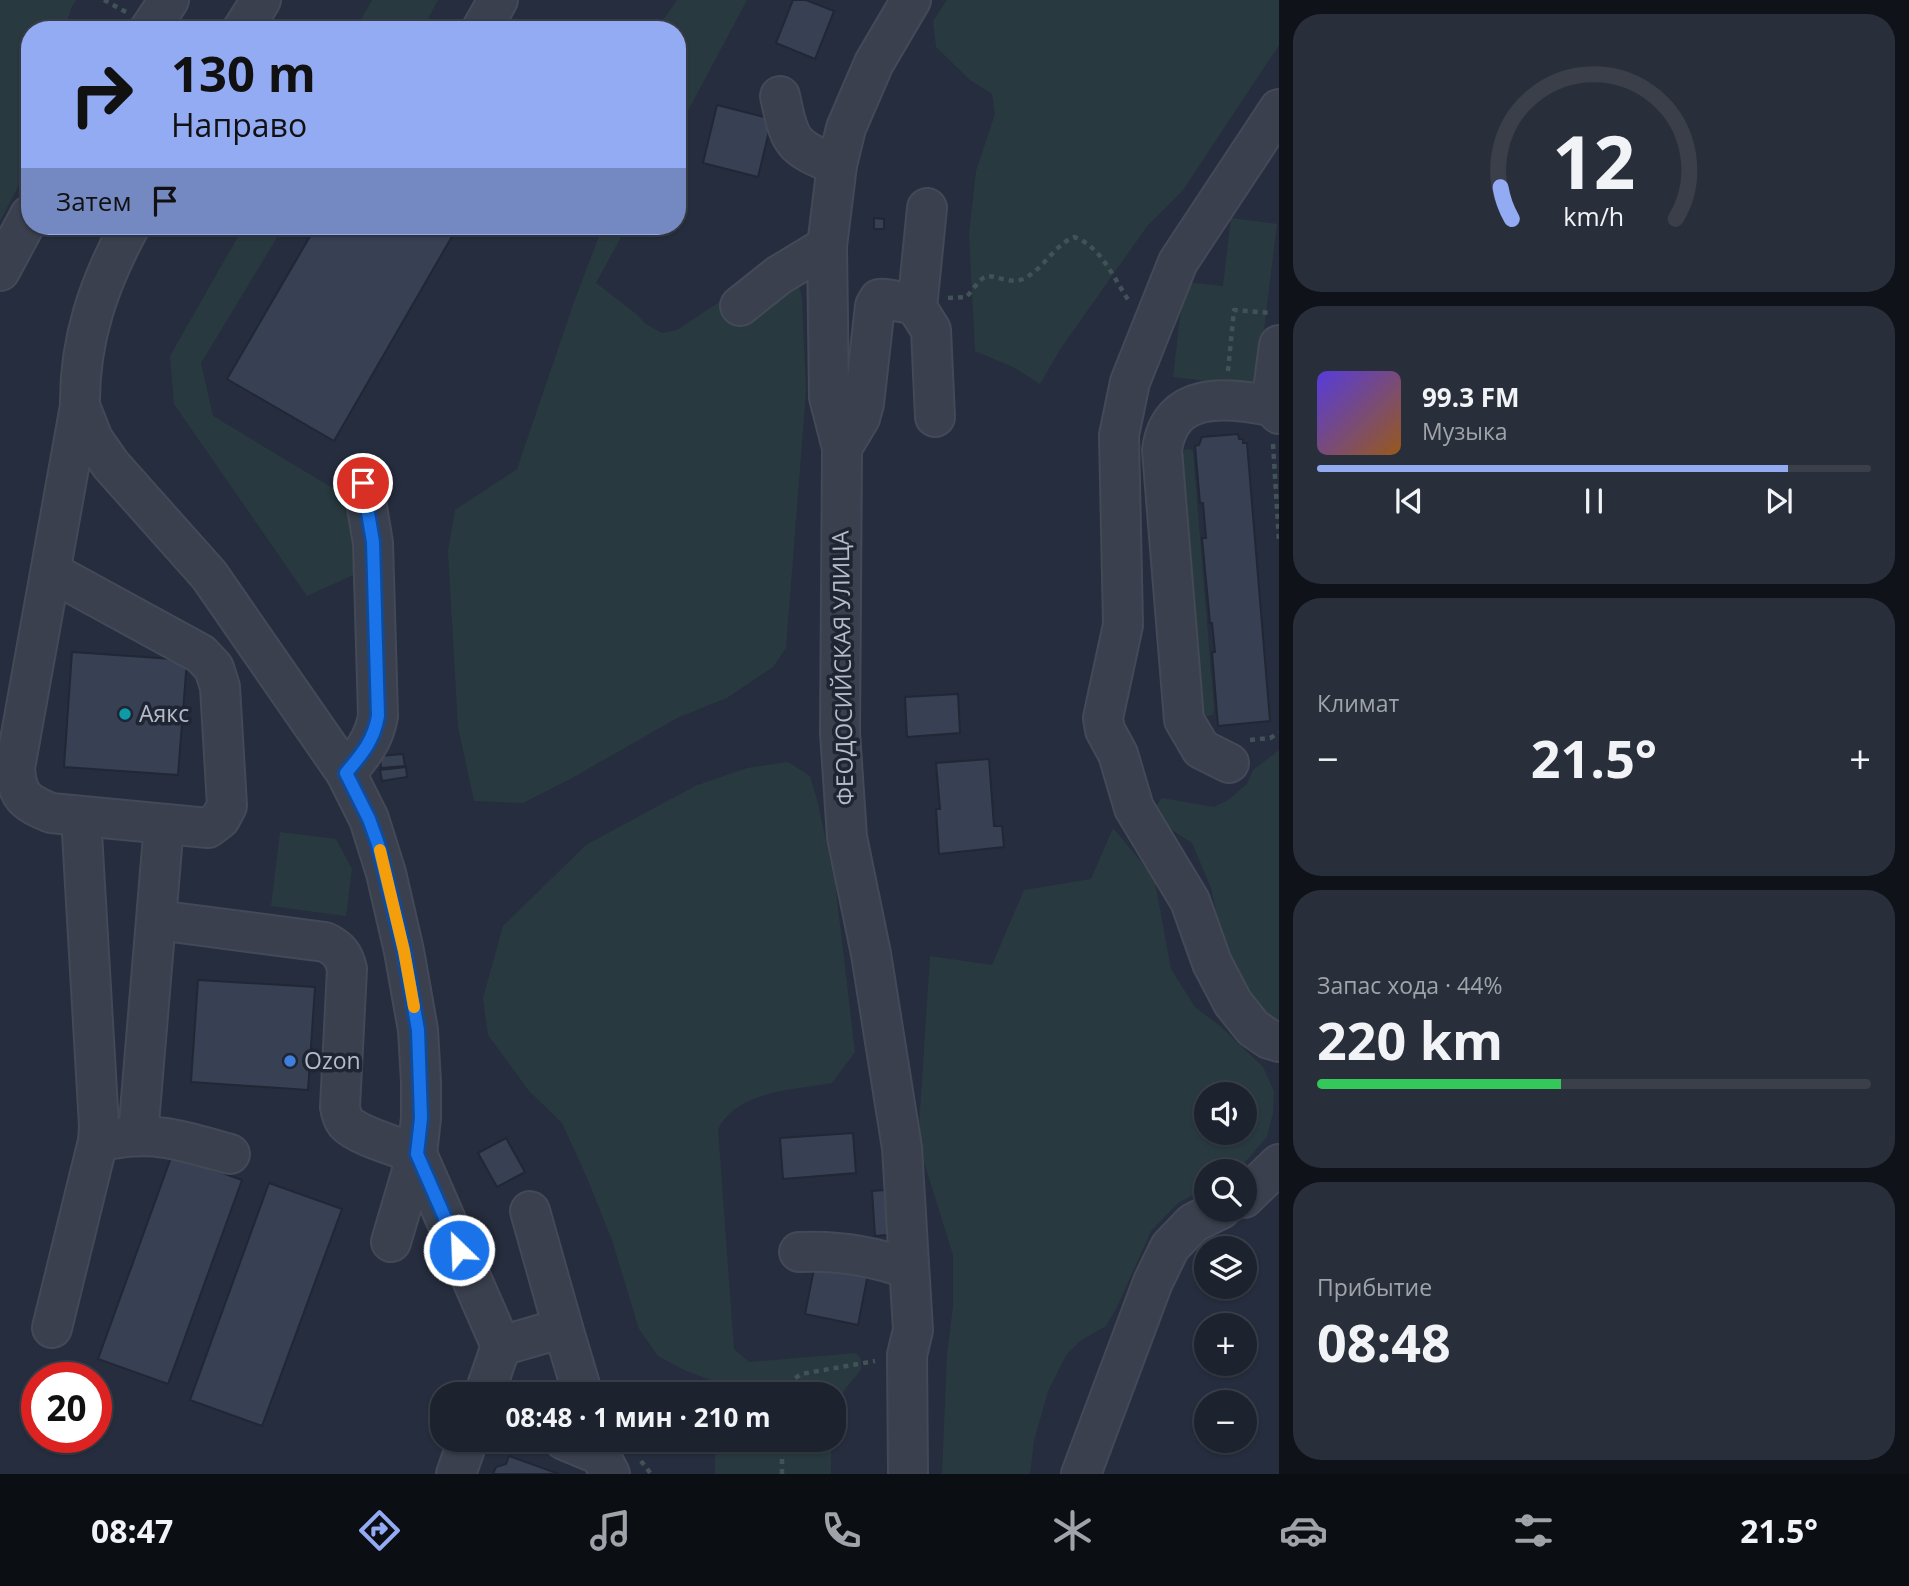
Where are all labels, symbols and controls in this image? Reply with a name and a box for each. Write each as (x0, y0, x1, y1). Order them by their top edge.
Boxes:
text: 130 m (171, 40, 316, 106)
icon: right (56, 49, 147, 140)
text: Направо (171, 103, 307, 146)
text: 12 (1552, 111, 1636, 210)
icon: arrive (146, 182, 184, 220)
text: Затем (56, 183, 132, 219)
text: km/h (1564, 199, 1624, 233)
text: 99.3 FM (1422, 379, 1520, 415)
text: Музыка (1422, 415, 1508, 447)
pin (333, 453, 393, 513)
icon: arrive (344, 464, 382, 502)
icon: previous (1390, 482, 1428, 520)
icon: pause (1575, 482, 1613, 520)
icon: next (1760, 482, 1798, 520)
street label: ФЕОДОСИЙСКАЯ УЛИЦА (824, 530, 860, 806)
text: Климат (1317, 687, 1399, 719)
place label: Аякс (139, 697, 189, 729)
marker: Аякс (117, 706, 133, 722)
text: 21.5° (1531, 722, 1657, 793)
text: − (1317, 732, 1339, 784)
text: + (1849, 732, 1871, 784)
text: Запас хода · 44% (1317, 969, 1502, 1001)
text: 220 km (1317, 1004, 1503, 1075)
place label: Ozon (304, 1044, 361, 1076)
marker: Ozon (282, 1053, 298, 1069)
map controls (1194, 1082, 1257, 1453)
button: sound (1194, 1082, 1257, 1145)
button: search (1194, 1159, 1257, 1222)
position arrow (422, 1213, 496, 1287)
button: layers (1194, 1236, 1257, 1299)
text: Прибытие (1317, 1271, 1432, 1303)
text: 08:48 (1317, 1306, 1451, 1377)
button: + (1194, 1313, 1257, 1376)
speed limit sign: 20 (21, 1362, 112, 1453)
button: − (1194, 1390, 1257, 1453)
text: 08:48 · 1 мин · 210 m (505, 1399, 771, 1435)
icon: directions (355, 1506, 404, 1555)
icon: music (586, 1506, 635, 1555)
icon: phone (817, 1506, 866, 1555)
icon: climate (1048, 1506, 1097, 1555)
icon: car (1279, 1506, 1328, 1555)
icon: filters (1509, 1506, 1558, 1555)
text: 08:47 (91, 1509, 173, 1552)
text: 21.5° (1740, 1509, 1818, 1552)

